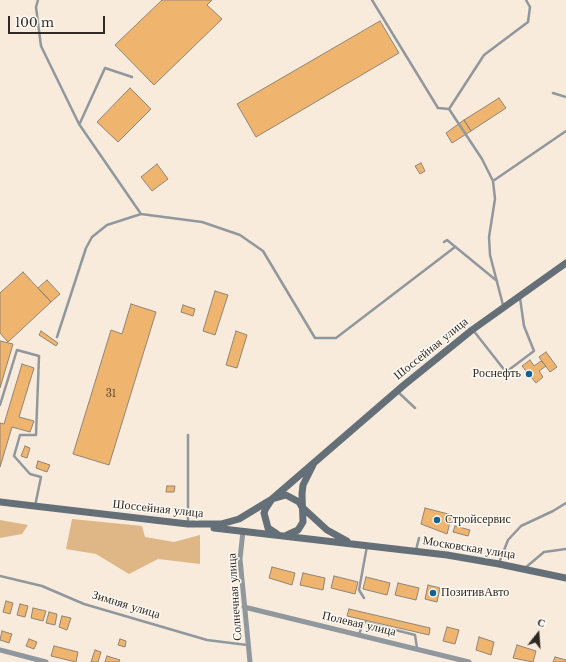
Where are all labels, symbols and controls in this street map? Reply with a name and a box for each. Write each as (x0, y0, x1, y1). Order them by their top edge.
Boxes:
scale bar (10, 8, 107, 34)
text: 100 m (15, 15, 54, 30)
street label: Шоссейная улица (391, 315, 471, 383)
place label: Роснефть (473, 367, 521, 381)
marker: Роснефть (524, 369, 534, 379)
house number: 31 (106, 388, 116, 400)
street label: Шоссейная улица (112, 497, 204, 521)
place label: Стройсервис (445, 513, 511, 527)
marker: Стройсервис (432, 515, 442, 525)
street label: Московская улица (422, 534, 516, 562)
street label: Солнечная улица (225, 553, 245, 641)
place label: ПозитивАвто (441, 586, 509, 600)
street label: Зимняя улица (90, 588, 162, 622)
marker: ПозитивАвто (428, 588, 438, 598)
street label: Полевая улица (321, 609, 397, 639)
north arrow (518, 614, 558, 654)
text: С (536, 615, 547, 630)

